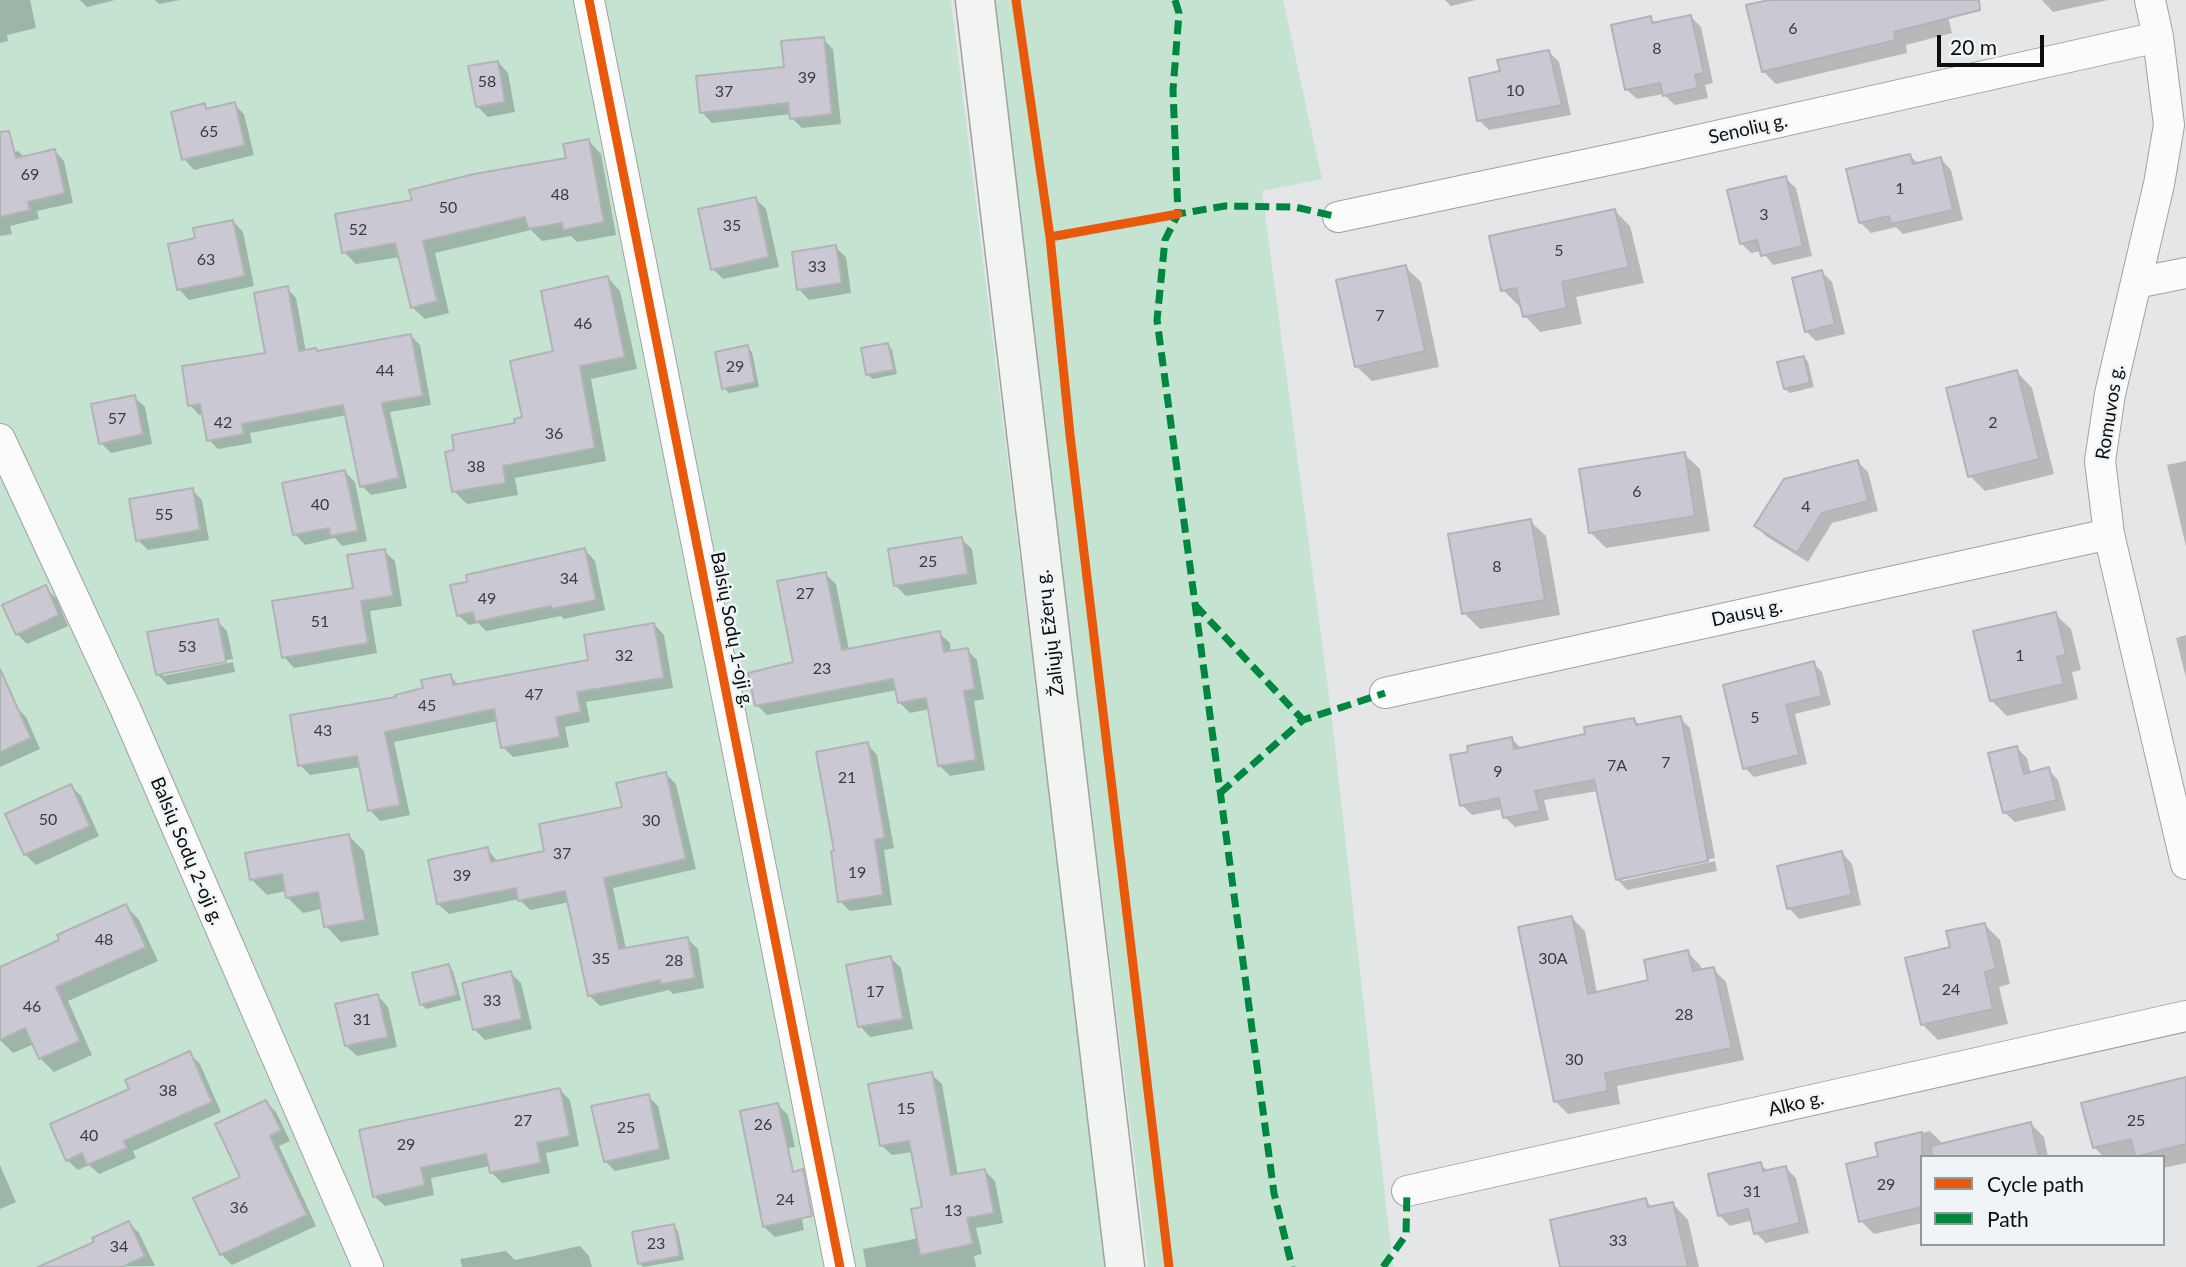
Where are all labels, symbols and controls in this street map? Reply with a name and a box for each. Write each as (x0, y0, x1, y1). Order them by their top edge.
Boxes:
house number: 6 (1788, 19, 1798, 39)
scale bar (1941, 21, 2048, 65)
text: 20 m (1950, 34, 1997, 59)
house number: 8 (1652, 39, 1662, 59)
house number: 39 (798, 68, 816, 88)
house number: 58 (478, 72, 496, 92)
house number: 10 (1506, 81, 1524, 101)
house number: 37 (715, 82, 733, 102)
street label: Senolių g. (1706, 109, 1790, 149)
house number: 65 (200, 122, 218, 142)
house number: 69 (21, 165, 39, 185)
house number: 1 (1895, 179, 1905, 199)
house number: 48 (551, 185, 569, 205)
house number: 50 (439, 198, 457, 218)
house number: 3 (1759, 205, 1769, 225)
house number: 35 (723, 216, 741, 236)
house number: 52 (349, 220, 367, 240)
house number: 5 (1554, 241, 1564, 261)
house number: 63 (197, 250, 215, 270)
house number: 33 (808, 257, 826, 277)
house number: 7 (1375, 306, 1385, 326)
house number: 46 (574, 314, 592, 334)
house number: 29 (726, 357, 744, 377)
house number: 44 (376, 361, 394, 381)
street label: Romuvos g. (2091, 363, 2129, 461)
house number: 57 (108, 409, 126, 429)
house number: 42 (214, 413, 232, 433)
house number: 2 (1988, 413, 1998, 433)
house number: 36 (545, 424, 563, 444)
house number: 38 (467, 457, 485, 477)
house number: 6 (1632, 482, 1642, 502)
house number: 40 (311, 495, 329, 515)
house number: 4 (1801, 497, 1811, 517)
house number: 55 (155, 505, 173, 525)
street label: Balsių Sodų 1-oji g. (706, 550, 758, 710)
house number: 25 (919, 552, 937, 572)
house number: 8 (1492, 557, 1502, 577)
house number: 34 (560, 569, 578, 589)
street label: Žaliųjų Ežerų g. (1031, 569, 1069, 697)
house number: 27 (796, 584, 814, 604)
house number: 49 (478, 589, 496, 609)
street label: Dausų g. (1709, 594, 1785, 632)
house number: 51 (311, 612, 329, 632)
house number: 53 (178, 637, 196, 657)
house number: 32 (615, 646, 633, 666)
house number: 1 (2015, 646, 2025, 666)
house number: 23 (813, 659, 831, 679)
house number: 47 (525, 685, 543, 705)
house number: 45 (418, 696, 436, 716)
house number: 5 (1750, 708, 1760, 728)
house number: 43 (314, 721, 332, 741)
house number: 7 (1661, 753, 1671, 773)
house number: 7A (1607, 756, 1627, 776)
house number: 9 (1493, 762, 1503, 782)
house number: 21 (838, 768, 856, 788)
street label: Balsių Sodų 2-oji g. (146, 774, 228, 928)
house number: 50 (39, 810, 57, 830)
house number: 30 (642, 811, 660, 831)
house number: 37 (553, 844, 571, 864)
house number: 19 (848, 863, 866, 883)
house number: 39 (453, 866, 471, 886)
house number: 48 (95, 930, 113, 950)
house number: 35 (592, 949, 610, 969)
house number: 30A (1538, 949, 1568, 969)
house number: 28 (665, 951, 683, 971)
house number: 24 (1942, 980, 1960, 1000)
house number: 17 (866, 982, 884, 1002)
house number: 33 (483, 991, 501, 1011)
house number: 46 (23, 997, 41, 1017)
house number: 28 (1675, 1005, 1693, 1025)
house number: 31 (353, 1010, 371, 1030)
house number: 30 (1565, 1050, 1583, 1070)
house number: 38 (159, 1081, 177, 1101)
street label: Alko g. (1766, 1087, 1826, 1121)
house number: 15 (897, 1099, 915, 1119)
house number: 27 (514, 1111, 532, 1131)
house number: 25 (2127, 1111, 2145, 1131)
house number: 26 (754, 1115, 772, 1135)
house number: 25 (617, 1118, 635, 1138)
house number: 40 (80, 1126, 98, 1146)
house number: 29 (397, 1135, 415, 1155)
legend (1920, 1155, 2165, 1246)
text: Cycle path (1987, 1171, 2084, 1196)
house number: 29 (1877, 1175, 1895, 1195)
house number: 31 (1743, 1182, 1761, 1202)
house number: 24 (776, 1190, 794, 1210)
house number: 36 (230, 1198, 248, 1218)
house number: 13 (944, 1201, 962, 1221)
text: Path (1987, 1206, 2029, 1231)
house number: 33 (1609, 1231, 1627, 1251)
house number: 23 (647, 1234, 665, 1254)
house number: 34 (110, 1237, 128, 1257)

